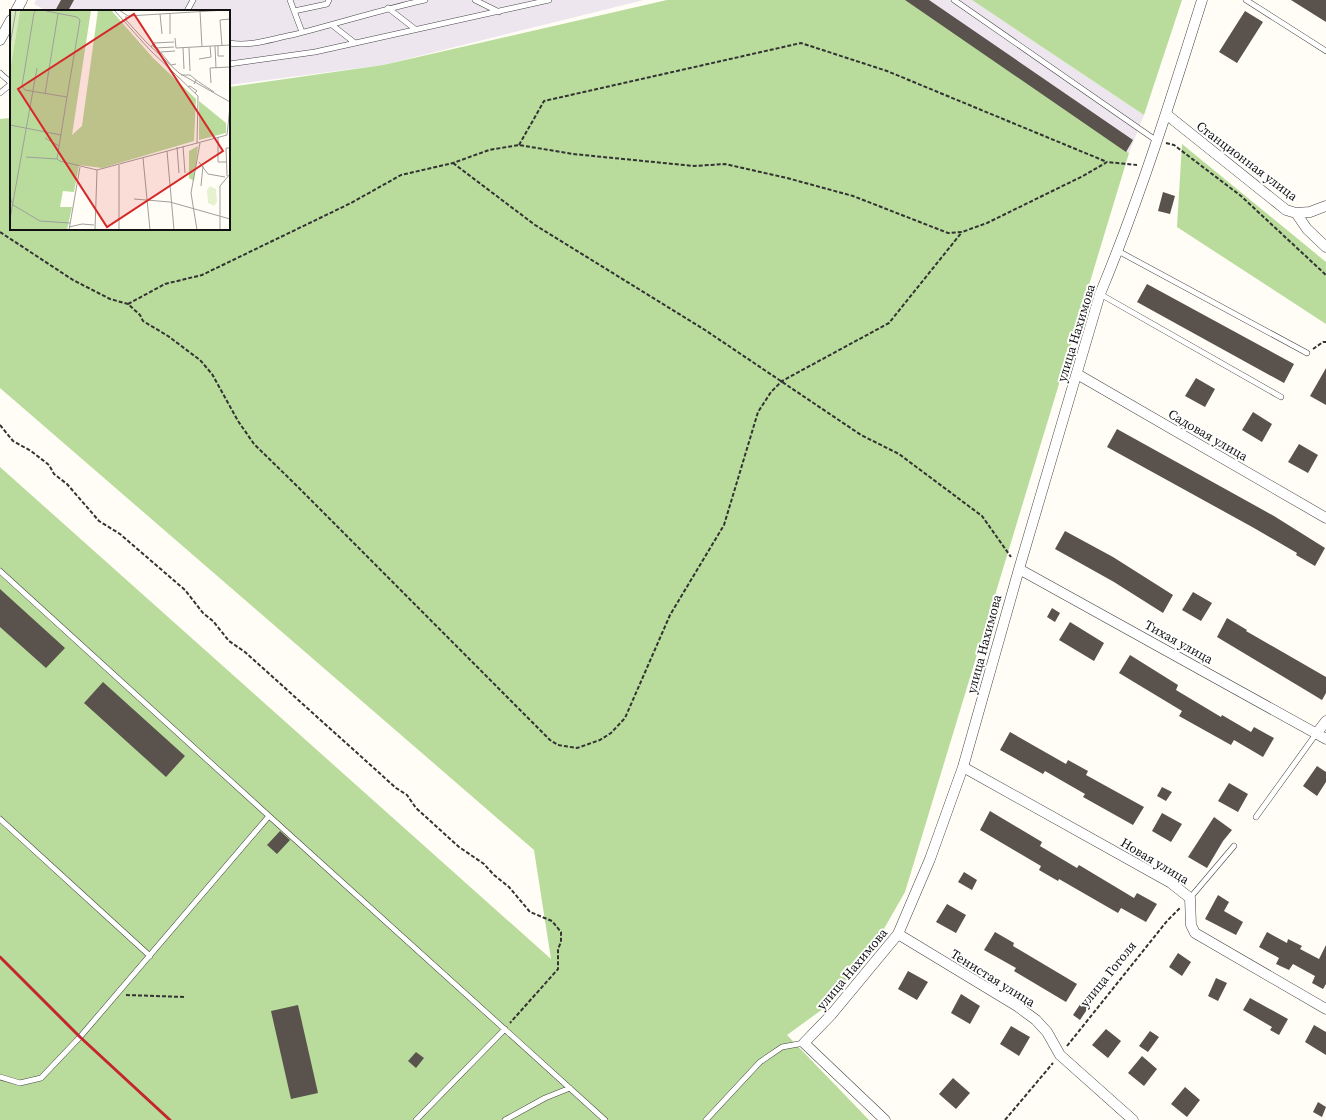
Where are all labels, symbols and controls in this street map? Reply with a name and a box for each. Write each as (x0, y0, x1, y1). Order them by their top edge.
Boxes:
inset map (10, 10, 230, 230)
street label: Станционная улица (1193, 117, 1301, 205)
street label: улица Нахимова (1053, 282, 1099, 384)
street label: Садовая улица (1165, 405, 1251, 465)
street label: улица Нахимова (963, 592, 1005, 695)
street label: Тихая улица (1142, 616, 1217, 668)
street label: Новая улица (1118, 834, 1193, 888)
street label: улица Нахимова (813, 924, 891, 1013)
street label: улица Гоголя (1076, 937, 1140, 1011)
street label: Тенистая улица (948, 945, 1039, 1011)

